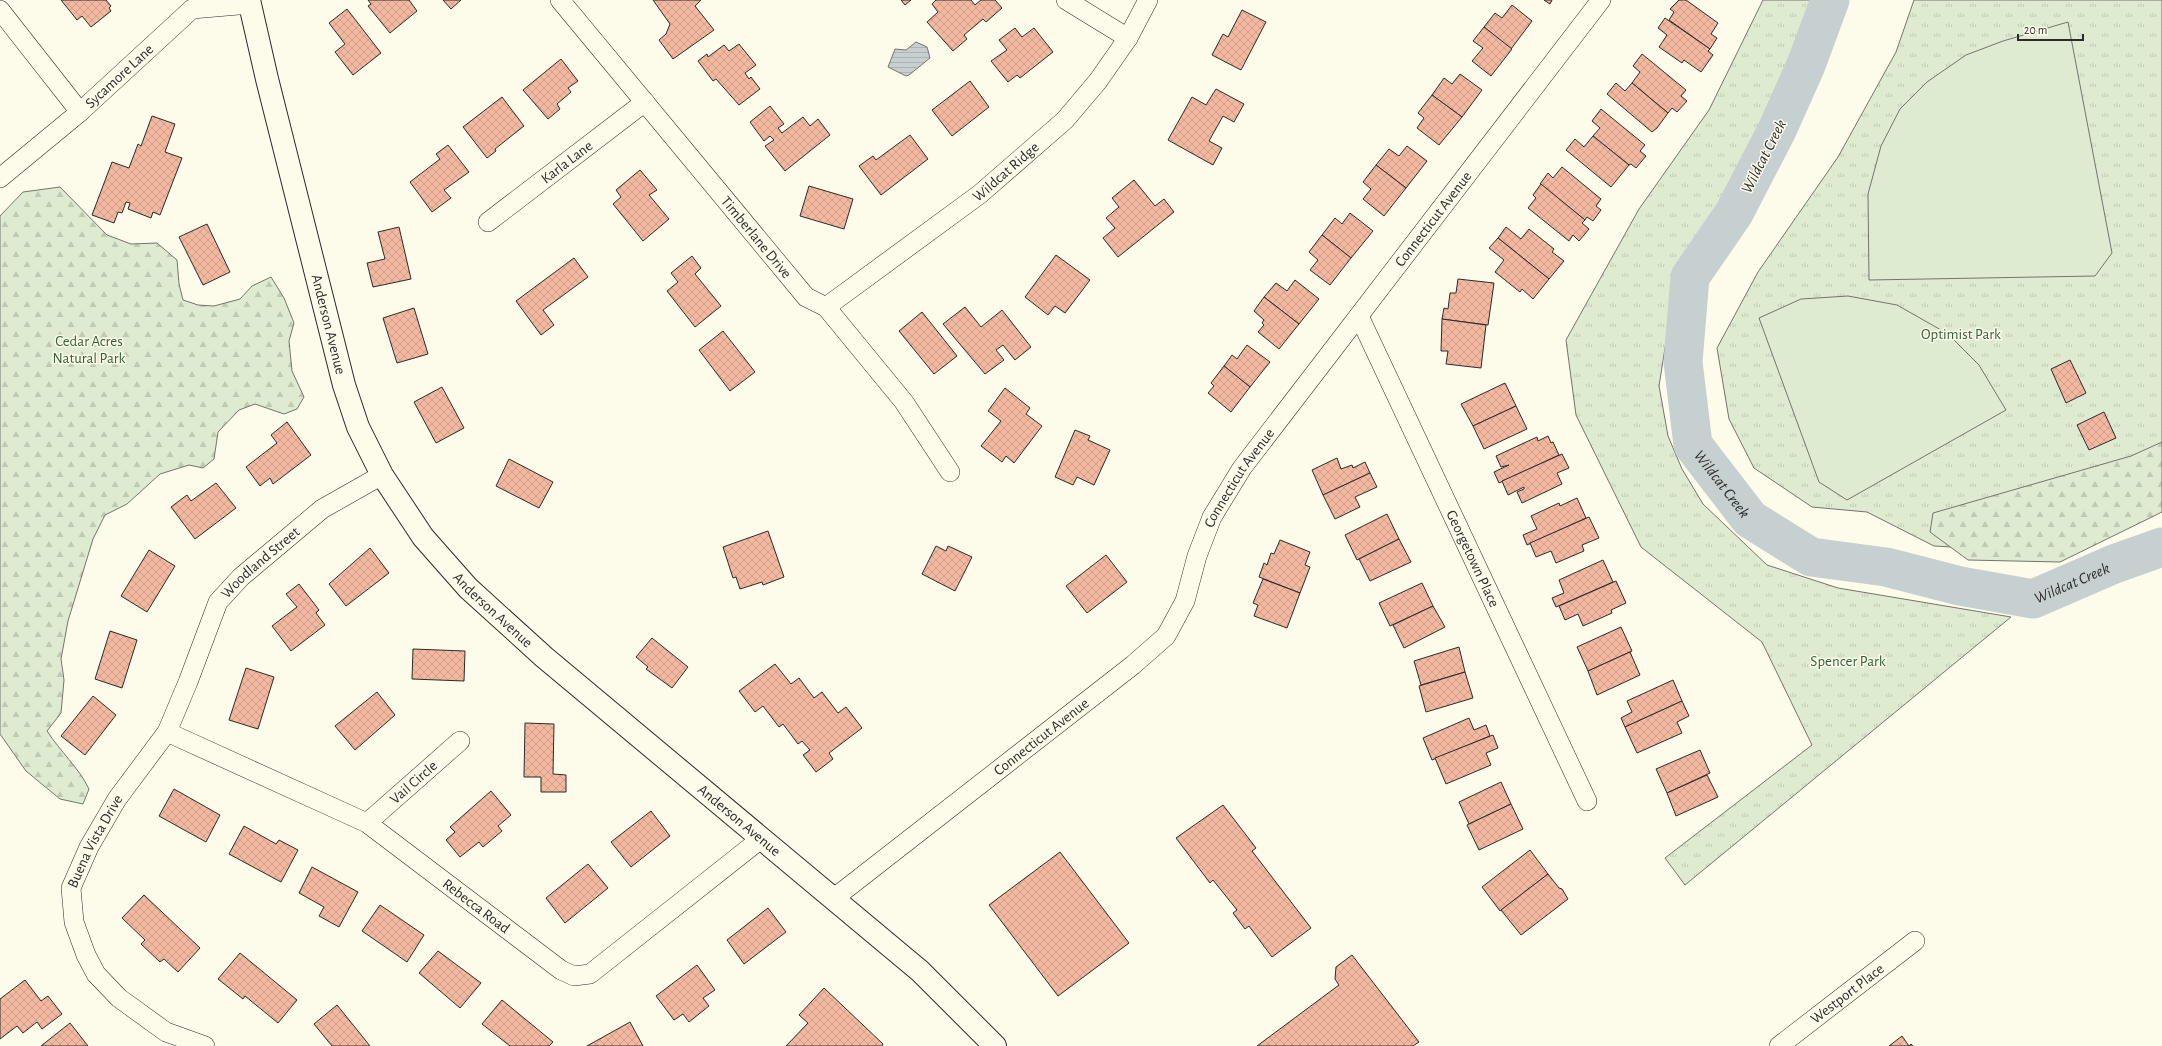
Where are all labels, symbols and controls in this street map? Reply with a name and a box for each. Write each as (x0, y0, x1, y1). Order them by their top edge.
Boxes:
scale bar (2018, 16, 2083, 42)
text: 20 m (2024, 24, 2047, 36)
street label: Sycamore Lane (83, 41, 157, 111)
water label: Wildcat Creek (1738, 117, 1789, 196)
street label: Karla Lane (538, 138, 596, 187)
street label: Wildcat Ridge (970, 139, 1042, 205)
street label: Connecticut Avenue (1392, 169, 1475, 270)
street label: Timberlane Drive (718, 194, 794, 281)
street label: Anderson Avenue (308, 273, 348, 376)
park label: Optimist Park (1921, 327, 2001, 342)
park label: Cedar Acres Natural Park (53, 334, 126, 366)
street label: Connecticut Avenue (1202, 426, 1277, 530)
water label: Wildcat Creek (1691, 447, 1753, 521)
street label: Georgetown Place (1443, 508, 1502, 610)
street label: Woodland Street (219, 524, 303, 601)
water label: Wildcat Creek (2032, 560, 2112, 607)
street label: Anderson Avenue (450, 570, 535, 651)
park label: Spencer Park (1810, 654, 1886, 669)
street label: Connecticut Avenue (991, 695, 1092, 779)
street label: Vail Circle (387, 758, 440, 807)
street label: Anderson Avenue (695, 782, 783, 859)
street label: Buena Vista Drive (65, 792, 126, 890)
street label: Rebecca Road (440, 876, 513, 937)
street label: Westport Place (1808, 961, 1887, 1027)

